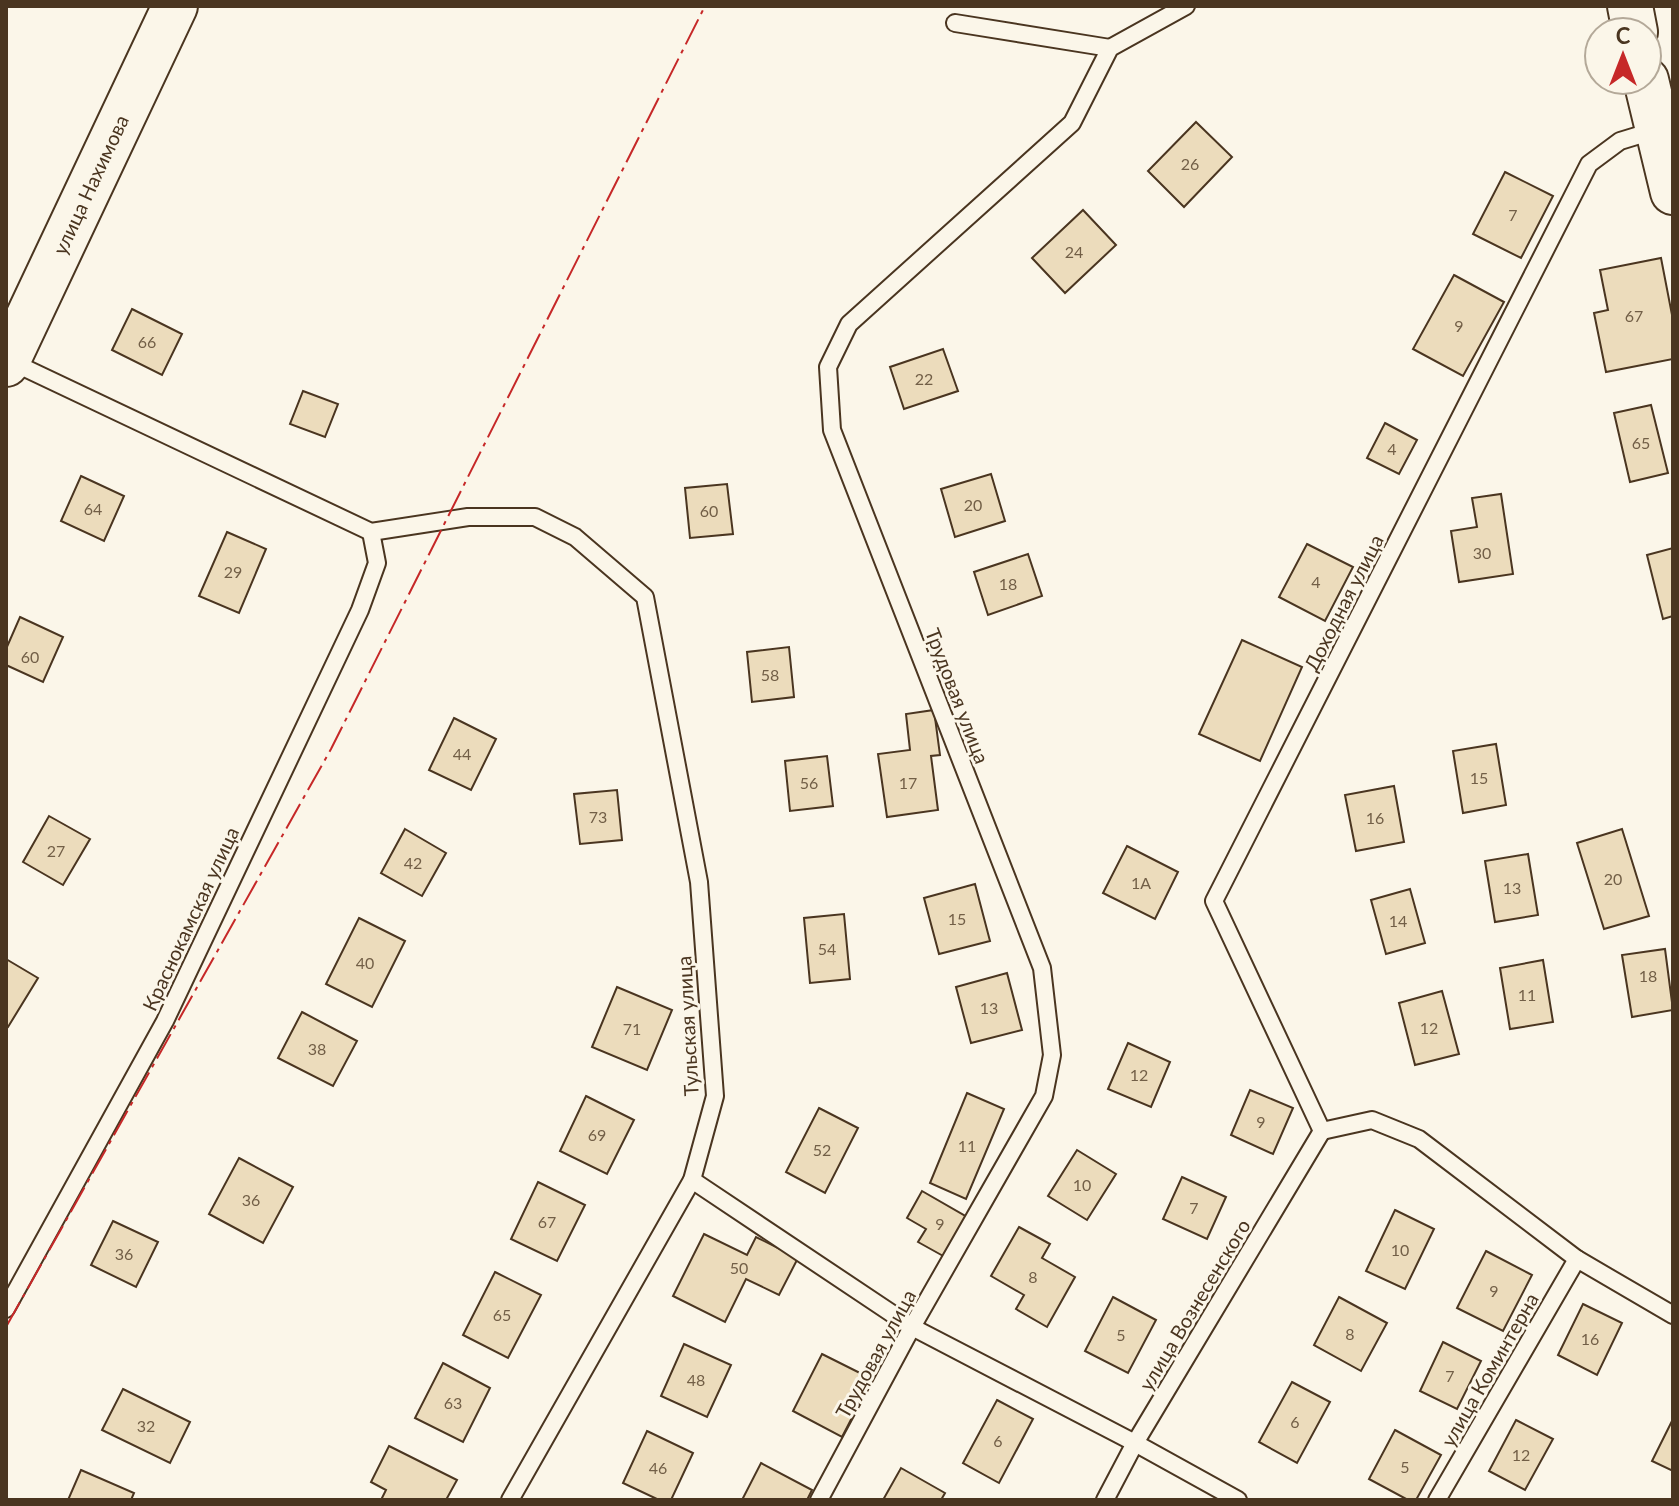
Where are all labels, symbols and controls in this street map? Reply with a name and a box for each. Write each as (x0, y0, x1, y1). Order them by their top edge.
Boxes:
north arrow (1583, 16, 1663, 96)
text: С (1616, 22, 1631, 49)
street label: улица Нахимова (47, 111, 133, 258)
house number: 26 (1181, 154, 1199, 173)
house number: 7 (1508, 205, 1518, 224)
house number: 24 (1065, 242, 1083, 261)
house number: 67 (1625, 306, 1643, 325)
house number: 9 (1454, 316, 1464, 335)
house number: 66 (138, 332, 156, 351)
house number: 22 (915, 369, 933, 388)
house number: 65 (1632, 433, 1650, 452)
house number: 4 (1387, 439, 1397, 458)
house number: 20 (964, 495, 982, 514)
house number: 64 (84, 499, 102, 518)
house number: 60 (700, 501, 718, 520)
street label: Доходная улица (1298, 530, 1388, 675)
house number: 30 (1473, 543, 1491, 562)
house number: 29 (224, 562, 242, 581)
house number: 4 (1311, 572, 1321, 591)
house number: 18 (999, 574, 1017, 593)
street label: Трудовая улица (921, 625, 995, 767)
house number: 60 (21, 647, 39, 666)
house number: 58 (761, 665, 779, 684)
house number: 44 (453, 744, 471, 763)
house number: 15 (1470, 768, 1488, 787)
house number: 56 (800, 773, 818, 792)
house number: 17 (899, 773, 917, 792)
house number: 73 (589, 807, 607, 826)
house number: 16 (1366, 808, 1384, 827)
street label: Краснокамская улица (137, 823, 243, 1014)
house number: 27 (47, 841, 65, 860)
house number: 42 (404, 853, 422, 872)
house number: 20 (1604, 869, 1622, 888)
house number: 1А (1131, 873, 1151, 892)
house number: 13 (1503, 878, 1521, 897)
house number: 15 (948, 909, 966, 928)
house number: 14 (1389, 911, 1407, 930)
house number: 54 (818, 939, 836, 958)
house number: 40 (356, 953, 374, 972)
street label: Тульская улица (671, 955, 703, 1097)
house number: 18 (1639, 966, 1657, 985)
house number: 11 (1518, 985, 1536, 1004)
house number: 13 (980, 998, 998, 1017)
house number: 12 (1420, 1018, 1438, 1037)
house number: 71 (623, 1019, 641, 1038)
house number: 38 (308, 1039, 326, 1058)
house number: 12 (1130, 1065, 1148, 1084)
house number: 9 (1256, 1112, 1266, 1131)
house number: 69 (588, 1125, 606, 1144)
house number: 11 (958, 1136, 976, 1155)
house number: 52 (813, 1140, 831, 1159)
house number: 10 (1073, 1175, 1091, 1194)
house number: 36 (242, 1190, 260, 1209)
house number: 7 (1189, 1198, 1199, 1217)
house number: 67 (538, 1212, 556, 1231)
house number: 9 (935, 1214, 945, 1233)
street label: улица Вознесенского (1133, 1214, 1255, 1395)
house number: 10 (1391, 1240, 1409, 1259)
house number: 36 (115, 1244, 133, 1263)
house number: 50 (730, 1258, 748, 1277)
house number: 8 (1028, 1267, 1038, 1286)
house number: 9 (1489, 1281, 1499, 1300)
street label: Трудовая улица (830, 1285, 920, 1422)
street label: улица Коминтерна (1435, 1288, 1543, 1451)
house number: 65 (493, 1305, 511, 1324)
house number: 8 (1345, 1324, 1355, 1343)
house number: 5 (1116, 1325, 1126, 1344)
house number: 16 (1581, 1329, 1599, 1348)
house number: 7 (1445, 1366, 1455, 1385)
house number: 48 (687, 1370, 705, 1389)
house number: 63 (444, 1393, 462, 1412)
house number: 6 (1290, 1412, 1300, 1431)
house number: 32 (137, 1416, 155, 1435)
house number: 6 (993, 1431, 1003, 1450)
house number: 12 (1512, 1445, 1530, 1464)
house number: 5 (1400, 1457, 1410, 1476)
house number: 46 (649, 1458, 667, 1477)

